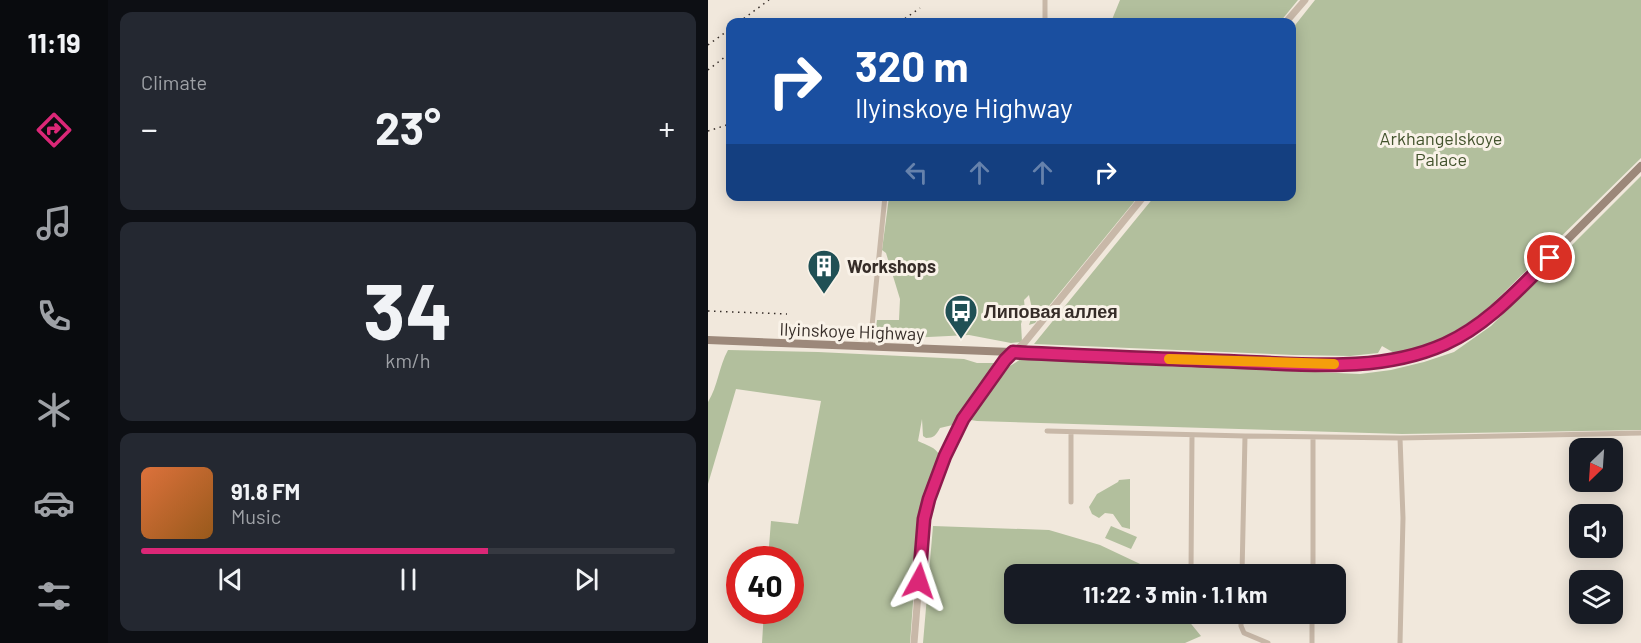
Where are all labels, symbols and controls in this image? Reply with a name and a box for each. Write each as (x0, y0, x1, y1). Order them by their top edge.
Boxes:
text: 11:19 (27, 26, 81, 58)
text: 320 m (855, 40, 969, 90)
icon: right (756, 42, 834, 120)
text: Climate (141, 70, 207, 94)
text: Ilyinskoye Highway (855, 91, 1073, 123)
text: 23° (375, 100, 441, 154)
text: − (141, 108, 158, 148)
text: + (658, 108, 675, 148)
icon: directions (33, 109, 75, 151)
park label: Arkhangelskoye Palace (1380, 127, 1502, 170)
icon: left (900, 156, 933, 189)
icon: ahead (963, 156, 996, 189)
icon: ahead (1026, 156, 1059, 189)
icon: right (1089, 156, 1122, 189)
icon: music (33, 202, 75, 244)
pin (1524, 232, 1575, 283)
icon: arrive (1533, 241, 1566, 274)
building icon: Workshops (806, 248, 842, 295)
place label: Workshops (847, 255, 936, 277)
text: 34 (363, 262, 453, 356)
bus stop icon: Липовая аллея (943, 293, 979, 340)
icon: phone (33, 295, 75, 337)
place label: Липовая аллея (984, 300, 1118, 322)
street label: Ilyinskoye Highway (779, 317, 925, 345)
text: km/h (385, 348, 431, 372)
icon: climate (33, 389, 75, 431)
north arrow (1569, 438, 1623, 492)
map controls (1569, 438, 1623, 624)
text: 91.8 FM (231, 478, 300, 504)
icon: car (33, 482, 75, 524)
text: Music (231, 504, 281, 528)
button: sound (1569, 504, 1623, 558)
speed limit sign: 40 (726, 546, 804, 624)
position arrow (887, 549, 951, 613)
icon: previous (214, 563, 247, 596)
icon: pause (392, 563, 425, 596)
icon: next (570, 563, 603, 596)
button: layers (1569, 570, 1623, 624)
icon: filters (33, 575, 75, 617)
text: 11:22 · 3 min · 1.1 km (1083, 581, 1267, 607)

